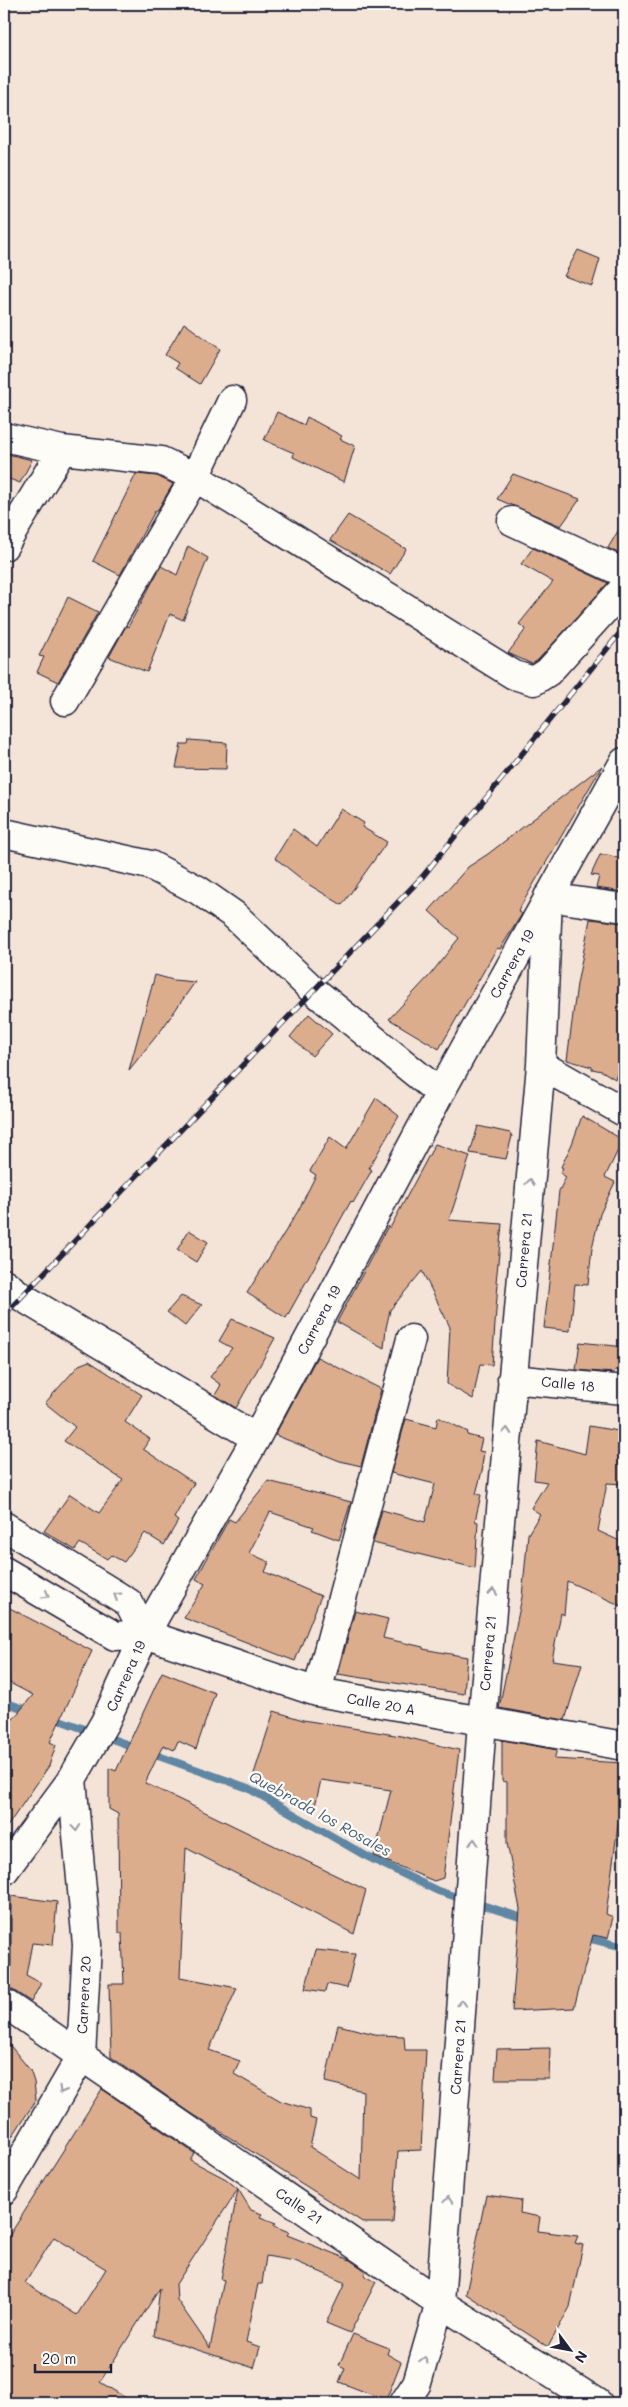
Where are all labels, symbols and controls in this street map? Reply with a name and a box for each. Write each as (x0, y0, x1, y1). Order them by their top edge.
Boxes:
street label: Carrera 19 (485, 926, 538, 1002)
one-way arrow (524, 1177, 535, 1185)
street label: Carrera 21 (511, 1211, 536, 1289)
street label: Carrera 19 (292, 1282, 345, 1358)
street label: Calle 18 (540, 1371, 596, 1396)
one-way arrow (502, 1426, 513, 1434)
one-way arrow (488, 1588, 499, 1596)
one-way arrow (40, 1589, 49, 1599)
one-way arrow (113, 1593, 122, 1603)
street label: Carrera 21 (475, 1614, 500, 1692)
street label: Carrera 19 (101, 1637, 150, 1714)
street label: Calle 20 A (345, 1688, 417, 1719)
water label: Quebrada los Rosales (246, 1766, 395, 1861)
one-way arrow (70, 1824, 81, 1832)
one-way arrow (468, 1837, 479, 1845)
street label: Carrera 20 (72, 1955, 95, 2034)
one-way arrow (456, 1998, 467, 2006)
street label: Carrera 21 (445, 2019, 470, 2095)
one-way arrow (58, 2084, 68, 2093)
street label: Calle 21 (272, 2183, 327, 2228)
one-way arrow (442, 2195, 453, 2203)
north arrow (546, 2324, 596, 2374)
scale bar (35, 2342, 111, 2374)
text: 20 m (42, 2348, 76, 2368)
text: N (571, 2348, 592, 2367)
one-way arrow (418, 2356, 428, 2364)

